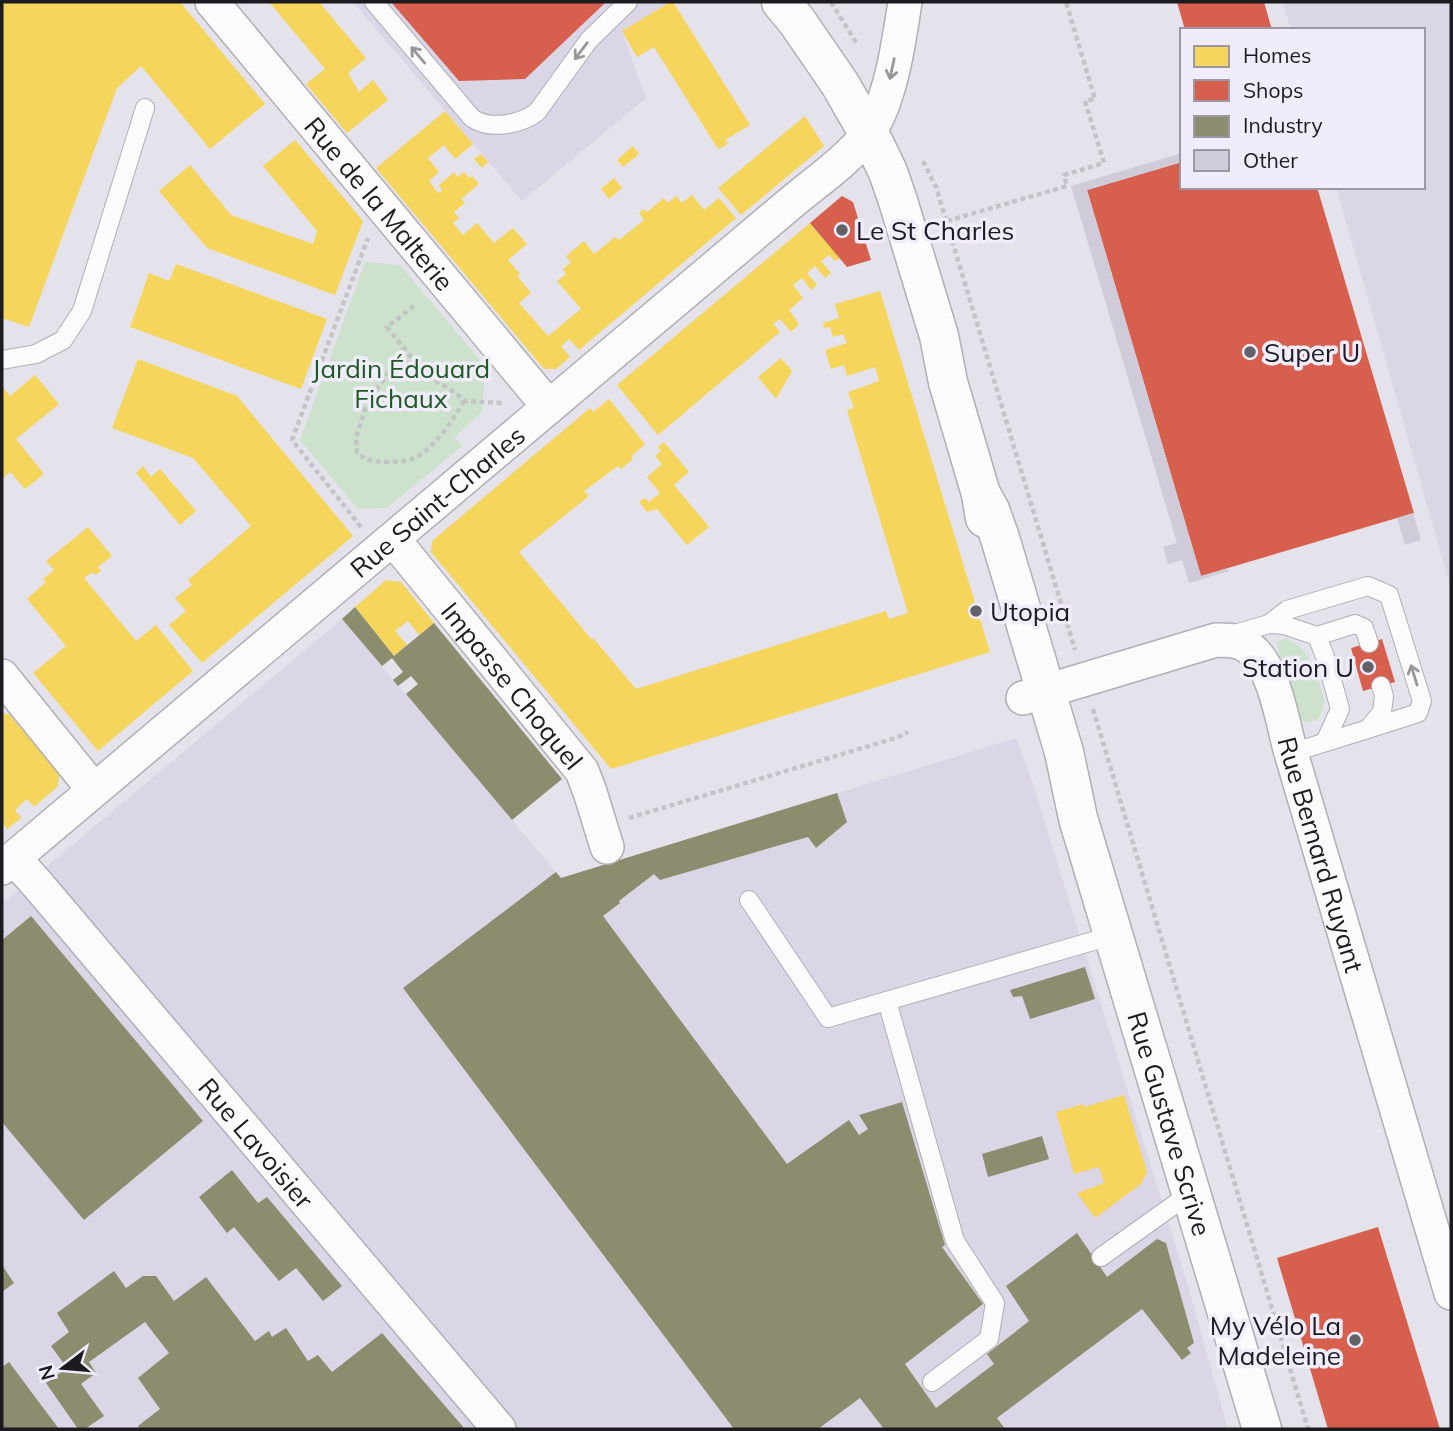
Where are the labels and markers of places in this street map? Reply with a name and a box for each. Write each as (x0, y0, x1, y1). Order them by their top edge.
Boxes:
place label: Le St Charles (856, 214, 1014, 247)
marker: Le St Charles (834, 222, 850, 238)
place label: Super U (1264, 336, 1360, 369)
marker: Super U (1242, 344, 1258, 360)
place label: Utopia (990, 595, 1070, 628)
marker: Utopia (968, 603, 984, 619)
place label: Station U (1242, 651, 1354, 684)
marker: Station U (1360, 659, 1376, 675)
place label: My Vélo La Madeleine (1210, 1309, 1341, 1372)
marker: My Vélo La Madeleine (1347, 1332, 1363, 1348)

